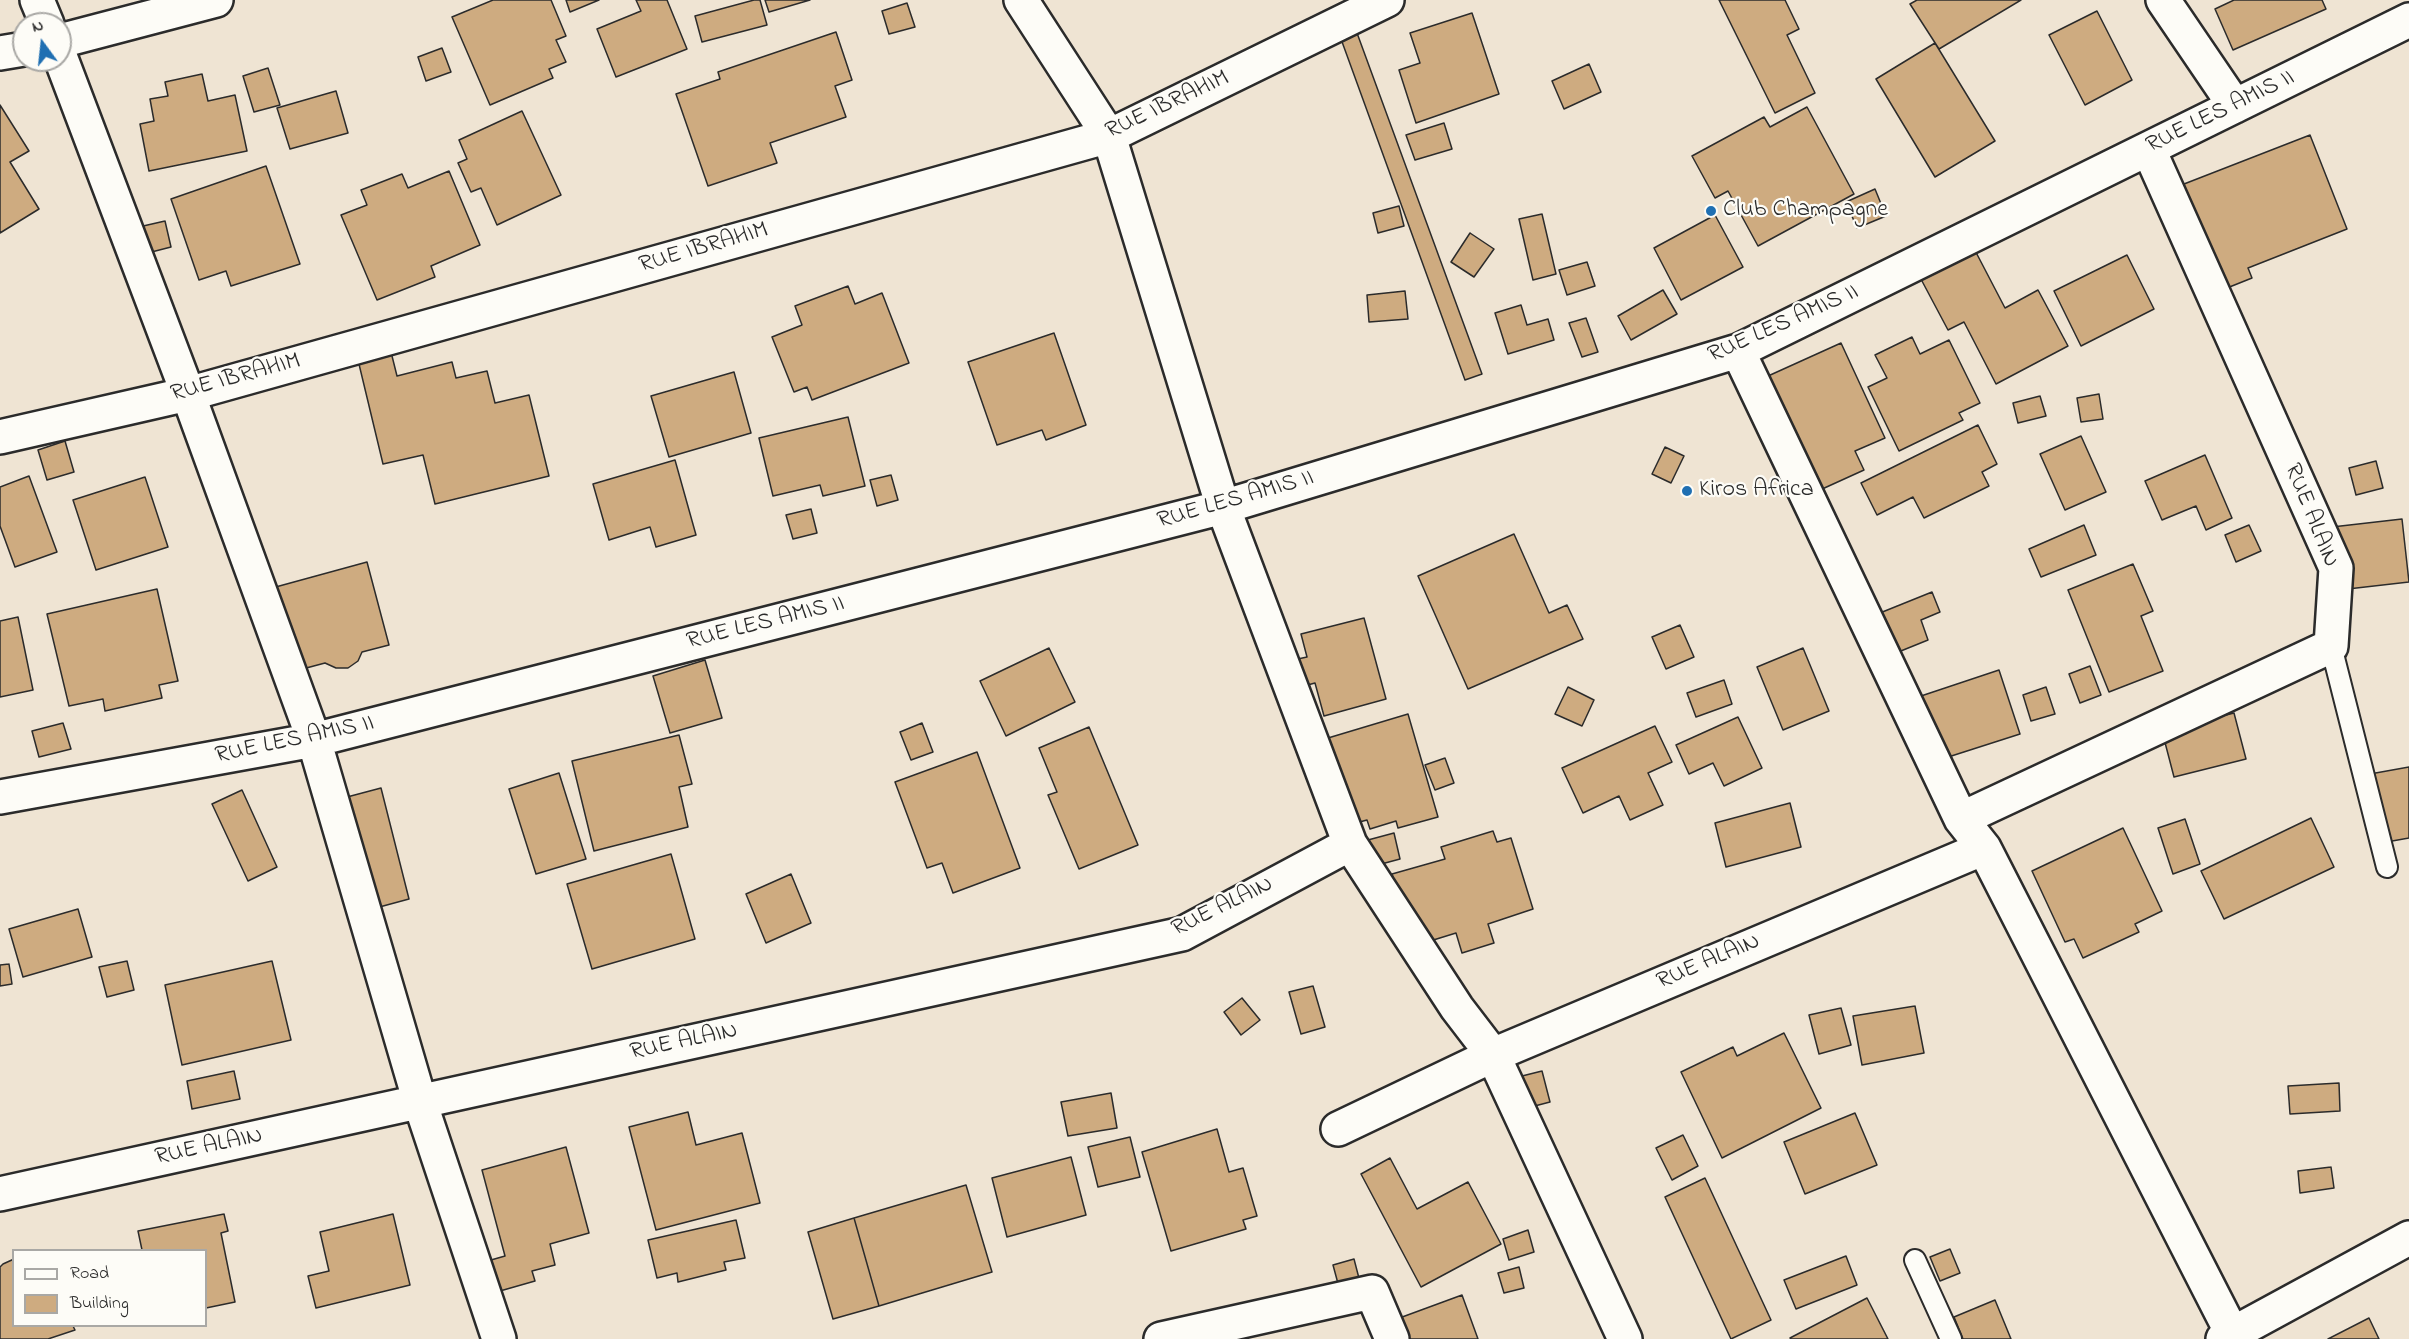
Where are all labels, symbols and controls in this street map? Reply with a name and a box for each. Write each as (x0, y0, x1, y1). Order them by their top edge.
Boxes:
north arrow (12, 12, 72, 72)
text: N (30, 14, 46, 40)
street label: RUE IBRAHIM (1102, 65, 1234, 147)
street label: RUE LES AMIS II (2142, 65, 2300, 161)
place label: Club Champagne (1723, 197, 1888, 225)
marker: Club Champagne (1704, 204, 1718, 218)
street label: RUE IBRAHIM (636, 217, 772, 281)
street label: RUE LES AMIS II (1704, 279, 1864, 371)
street label: RUE IBRAHIM (168, 348, 304, 410)
street label: RUE ALAIN (2276, 460, 2344, 572)
street label: RUE LES AMIS II (1154, 465, 1318, 537)
place label: Kiros Africa (1699, 477, 1814, 505)
marker: Kiros Africa (1680, 484, 1694, 498)
street label: RUE LES AMIS II (684, 590, 848, 658)
street label: RUE LES AMIS II (213, 710, 377, 772)
street label: RUE ALAIN (1168, 871, 1278, 945)
street label: RUE ALAIN (1653, 928, 1765, 998)
street label: RUE ALAIN (628, 1018, 740, 1068)
street label: RUE ALAIN (153, 1123, 265, 1173)
legend (12, 1249, 207, 1327)
text: Road (70, 1261, 109, 1287)
text: Building (70, 1291, 129, 1317)

